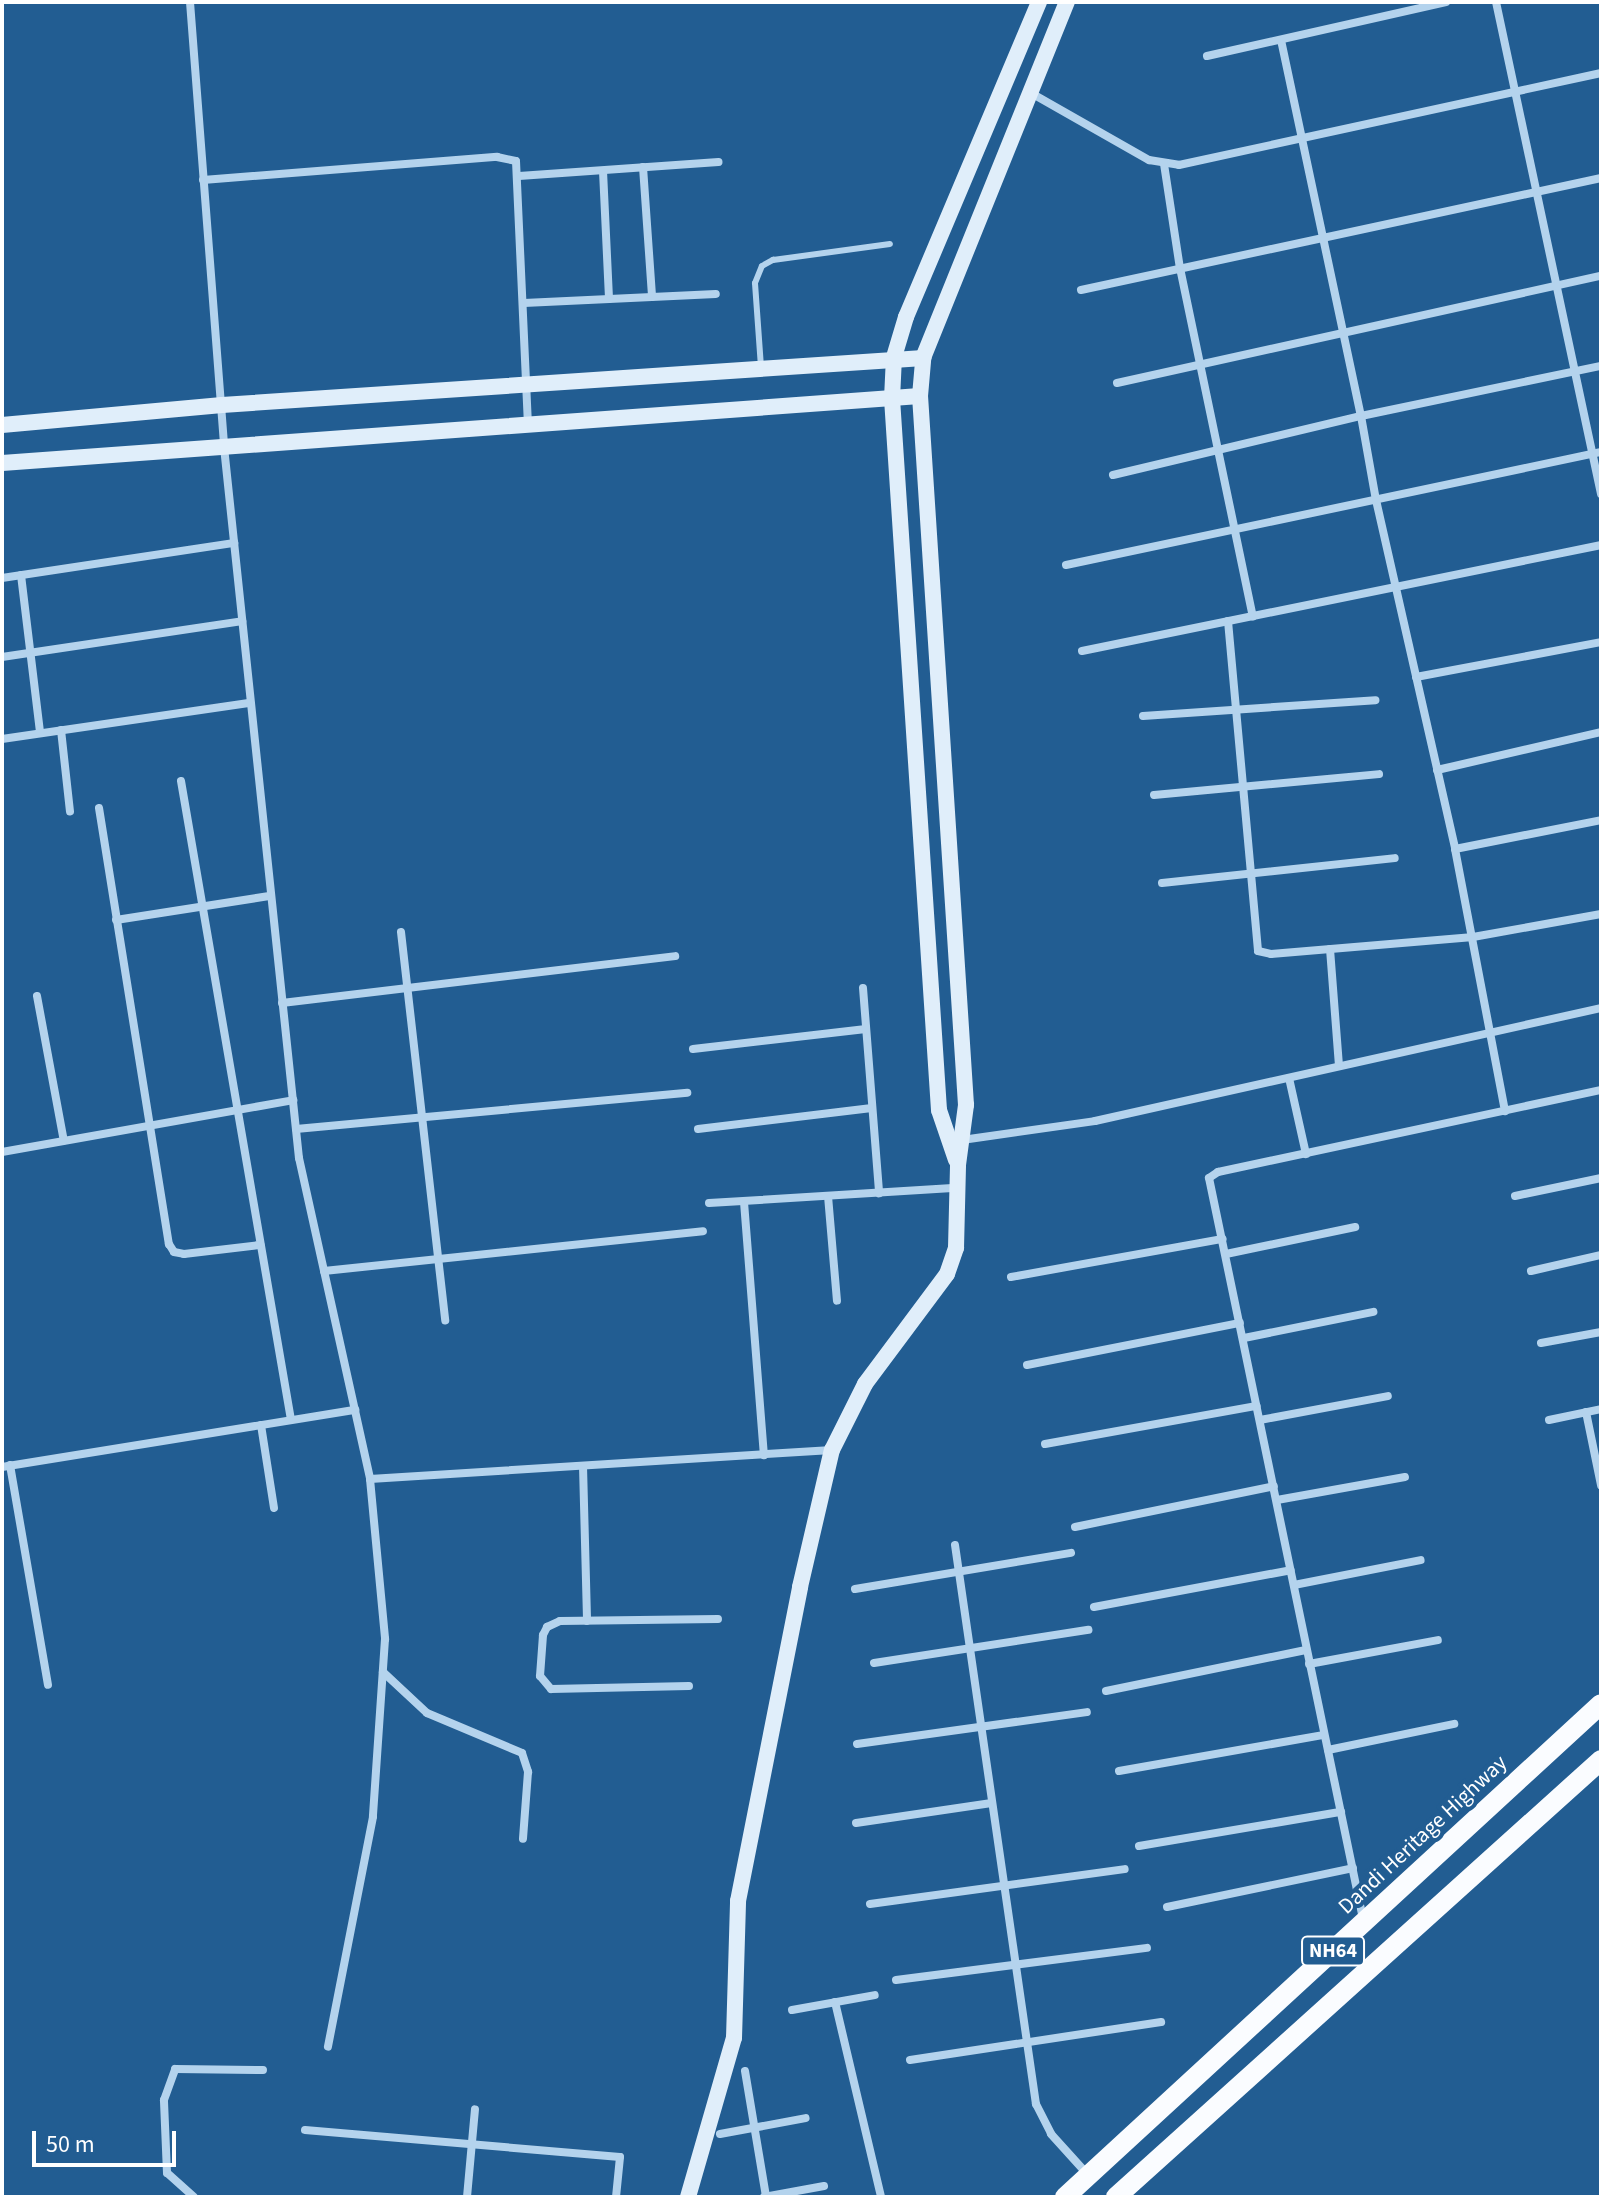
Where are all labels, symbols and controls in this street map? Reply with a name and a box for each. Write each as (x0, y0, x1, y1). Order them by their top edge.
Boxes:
street label: Dandi Heritage Highway (1333, 1750, 1513, 1920)
road number: NH64 (1301, 1935, 1365, 1967)
scale bar (36, 2115, 180, 2165)
text: 50 m (46, 2127, 95, 2162)

